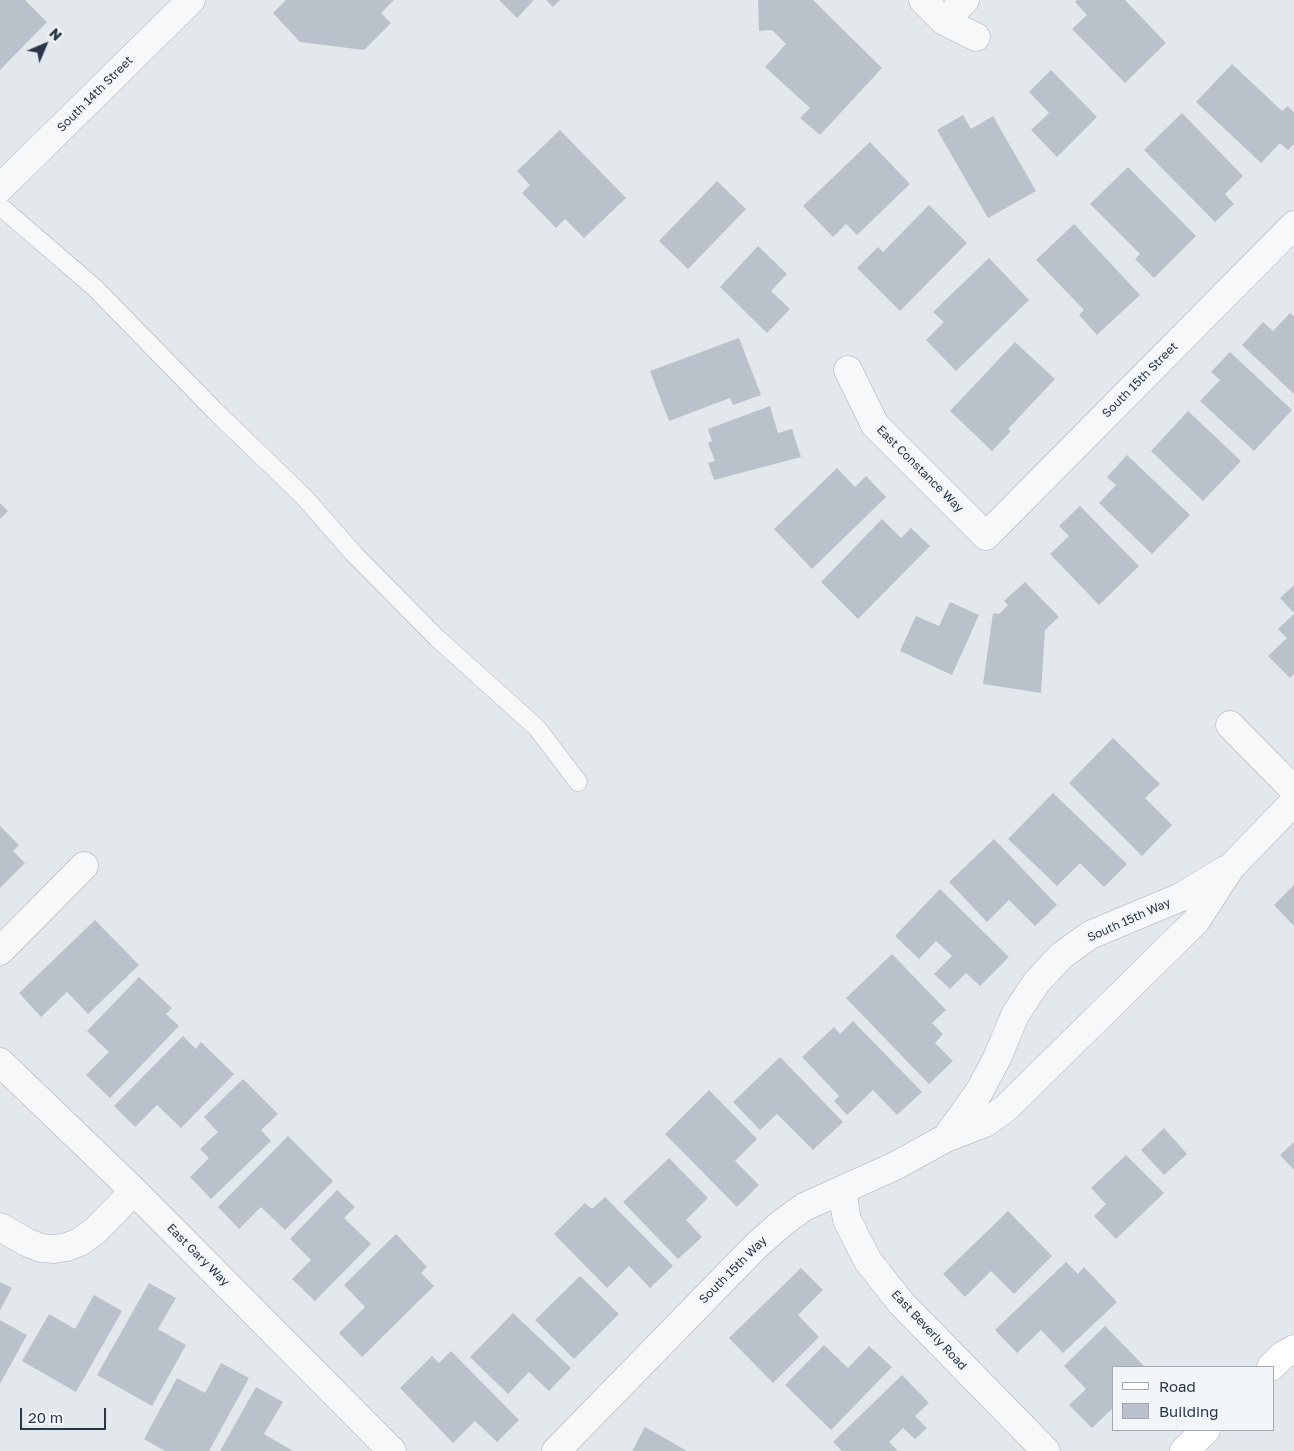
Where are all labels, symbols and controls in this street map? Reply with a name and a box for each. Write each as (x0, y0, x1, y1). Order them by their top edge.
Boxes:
north arrow (20, 20, 70, 70)
text: N (46, 24, 66, 44)
street label: South 14th Street (54, 53, 136, 135)
street label: South 15th Street (1099, 339, 1181, 421)
street label: East Constance Way (874, 423, 966, 515)
street label: South 15th Way (1085, 895, 1173, 945)
street label: East Gary Way (164, 1221, 232, 1289)
street label: South 15th Way (696, 1233, 770, 1307)
street label: East Beverly Road (888, 1287, 970, 1373)
legend (1112, 1366, 1274, 1431)
text: Road (1159, 1377, 1196, 1395)
scale bar (22, 1398, 109, 1430)
text: Building (1159, 1402, 1219, 1420)
text: 20 m (28, 1408, 63, 1426)

